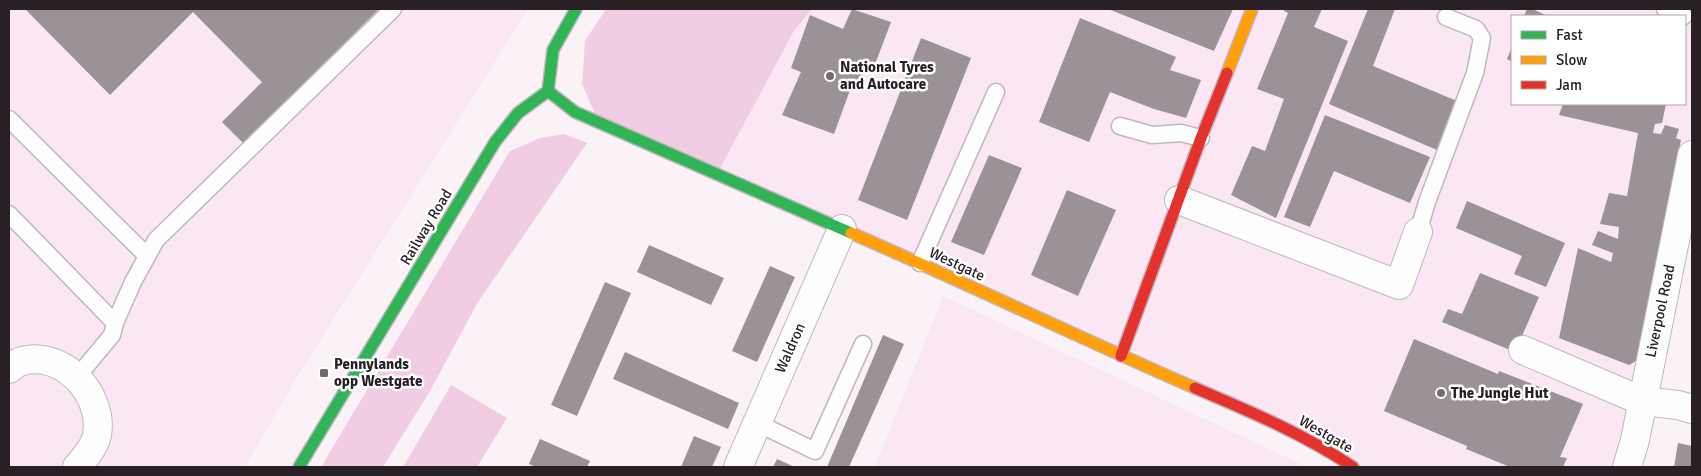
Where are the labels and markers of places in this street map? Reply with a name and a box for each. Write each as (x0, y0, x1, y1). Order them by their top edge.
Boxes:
place label: National Tyres and Autocare (840, 58, 934, 93)
marker: National Tyres and Autocare (824, 70, 836, 82)
place label: Pennylands opp Westgate (334, 355, 422, 390)
marker: Pennylands opp Westgate (318, 367, 330, 379)
place label: The Jungle Hut (1451, 384, 1549, 402)
marker: The Jungle Hut (1435, 387, 1447, 399)

